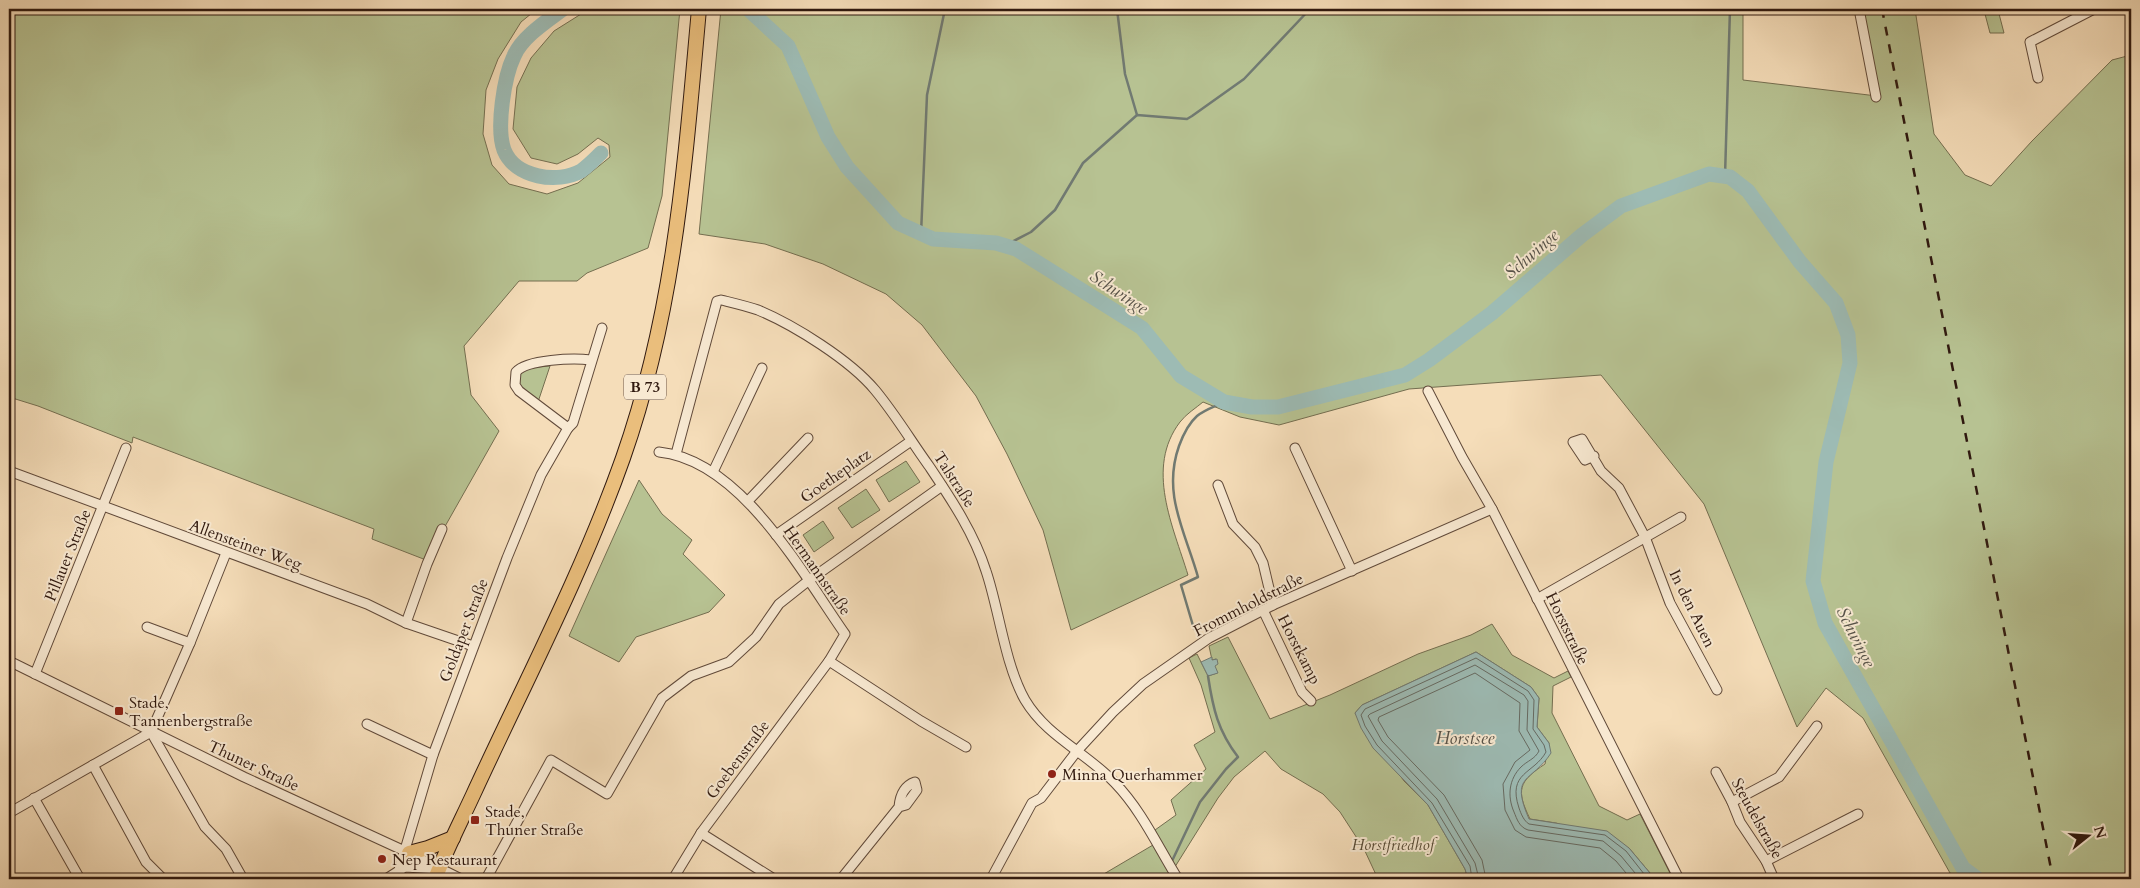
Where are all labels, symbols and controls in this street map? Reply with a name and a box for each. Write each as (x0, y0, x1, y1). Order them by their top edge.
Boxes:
water label: Schwinge (1499, 223, 1565, 285)
water label: Schwinge (1085, 264, 1154, 321)
road number: B 73 (624, 374, 666, 400)
street label: Goetheplatz (796, 443, 875, 508)
street label: Talstraße (928, 447, 980, 512)
street label: Pillauer Straße (39, 506, 96, 605)
street label: Allensteiner Weg (186, 514, 305, 576)
street label: Hermannstraße (778, 521, 856, 620)
street label: In den Auen (1664, 566, 1721, 651)
street label: Frommholdstraße (1190, 568, 1307, 642)
street label: Goldaper Straße (434, 575, 494, 685)
street label: Horststraße (1540, 588, 1594, 668)
water label: Schwinge (1830, 603, 1882, 673)
street label: Horstkamp (1272, 611, 1326, 688)
place label: Stade, Tannenbergstraße (129, 692, 253, 732)
marker: Stade, Tannenbergstraße (113, 705, 125, 717)
street label: Goebenstraße (701, 716, 775, 804)
water label: Horstsee (1435, 726, 1496, 751)
street label: Thuner Straße (204, 735, 303, 797)
place label: Minna Querhammer (1062, 764, 1203, 786)
marker: Minna Querhammer (1046, 768, 1058, 780)
street label: Steudelstraße (1726, 774, 1788, 863)
place label: Stade, Thuner Straße (485, 801, 583, 841)
north arrow (2062, 810, 2112, 860)
marker: Stade, Thuner Straße (469, 814, 481, 826)
text: N (2089, 824, 2111, 841)
park label: Horstfriedhof (1352, 834, 1438, 856)
place label: Nep Restaurant (392, 849, 497, 871)
marker: Nep Restaurant (376, 853, 388, 865)

